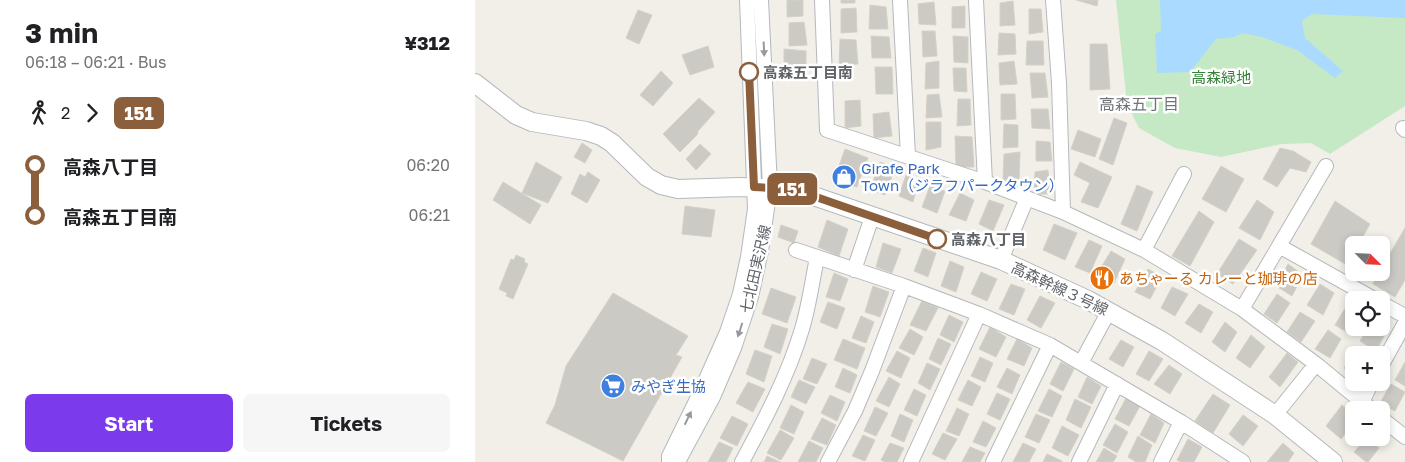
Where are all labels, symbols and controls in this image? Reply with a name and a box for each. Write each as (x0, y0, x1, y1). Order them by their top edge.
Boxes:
text: 3 min (25, 16, 98, 49)
text: ¥312 (404, 31, 450, 54)
one-way arrow (760, 41, 768, 57)
text: 06:18 – 06:21 · Bus (25, 52, 167, 72)
marker: 高森五丁目南 (739, 62, 759, 82)
place label: 高森五丁目南 (763, 63, 853, 81)
park label: 高森緑地 (1191, 68, 1251, 86)
district label: 高森五丁目 (1099, 94, 1179, 114)
icon: walk (25, 99, 53, 127)
icon: forward (78, 99, 106, 127)
text: 151 (124, 102, 154, 124)
text: 2 (61, 103, 70, 123)
text: 高森八丁目 (63, 155, 158, 178)
text: 06:20 (406, 155, 450, 175)
place label: Girafe Park Town（ジラフパークタウン） (861, 159, 1064, 194)
shop icon: Girafe Park Town（ジラフパークタウン） (831, 164, 857, 190)
line badge: 151 (763, 173, 821, 205)
text: 151 (777, 178, 807, 200)
text: 高森五丁目南 (63, 205, 177, 228)
text: 06:21 (409, 205, 450, 225)
street label: 七北田実沢線 (736, 223, 774, 315)
marker: 高森八丁目 (927, 229, 947, 249)
place label: 高森八丁目 (951, 230, 1026, 248)
north arrow (1345, 236, 1390, 281)
map controls (1345, 236, 1390, 446)
street label: 高森幹線３号線 (1009, 258, 1111, 318)
restaurant icon: あちゃーる カレーと珈琲の店 (1089, 265, 1115, 291)
place label: あちゃーる カレーと珈琲の店 (1119, 269, 1318, 287)
button: locate (1345, 291, 1390, 336)
one-way arrow (736, 323, 744, 338)
button: + (1345, 346, 1390, 391)
supermarket icon: みやぎ生協 (600, 373, 626, 399)
place label: みやぎ生協 (631, 377, 706, 395)
button: Start (25, 394, 233, 452)
button: Tickets (243, 394, 450, 452)
button: − (1345, 401, 1390, 446)
one-way arrow (684, 411, 692, 425)

